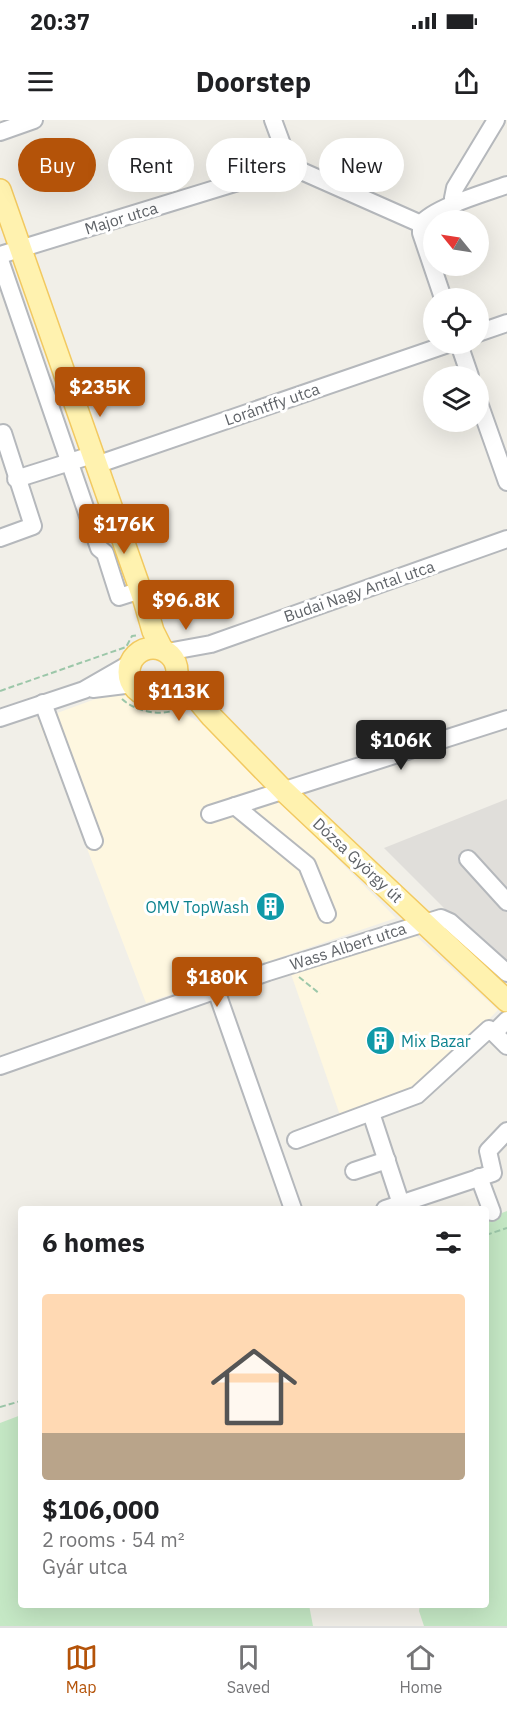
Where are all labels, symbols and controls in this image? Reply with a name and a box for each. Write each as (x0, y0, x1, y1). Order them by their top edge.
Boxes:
text: 20:37 (30, 7, 90, 36)
text: Doorstep (196, 64, 311, 99)
icon: menu (24, 65, 57, 98)
icon: share (450, 65, 483, 98)
chip: Buy (18, 138, 96, 192)
chip: Rent (108, 138, 194, 192)
chip: Filters (206, 138, 307, 192)
chip: New (319, 138, 404, 192)
street label: Major utca (82, 197, 160, 239)
north arrow (423, 210, 489, 276)
map controls (423, 210, 489, 432)
button: locate (423, 288, 489, 354)
button: layers (423, 366, 489, 432)
pin: $235K (58, 367, 142, 418)
text: $235K (69, 373, 131, 400)
street label: Lorántffy utca (222, 378, 323, 430)
pin: $176K (82, 504, 166, 555)
text: $176K (93, 510, 155, 537)
street label: Budai Nagy Antal utca (281, 556, 437, 626)
pin: $96.8K (137, 580, 235, 631)
text: $96.8K (152, 586, 220, 613)
pin: $113K (137, 671, 221, 722)
text: $113K (148, 677, 210, 704)
pin: $106K (359, 720, 443, 771)
text: $106K (370, 726, 432, 753)
street label: Dózsa György út (309, 813, 407, 907)
building icon: OMV TopWash (254, 891, 286, 923)
place label: OMV TopWash (146, 897, 249, 917)
street label: Wass Albert utca (287, 918, 409, 974)
pin: $180K (175, 957, 259, 1008)
text: $180K (186, 963, 248, 990)
building icon: Mix Bazar (364, 1025, 396, 1057)
place label: Mix Bazar (401, 1031, 471, 1051)
text: 6 homes (42, 1225, 145, 1259)
icon: filters (432, 1226, 465, 1259)
icon: home (200, 1333, 308, 1441)
text: $106,000 (42, 1492, 159, 1526)
text: 2 rooms · 54 m² (42, 1526, 185, 1553)
text: Gyár utca (42, 1553, 127, 1580)
tab: Map (65, 1641, 98, 1697)
tab: Saved (227, 1641, 270, 1697)
tab: Home (399, 1641, 442, 1697)

